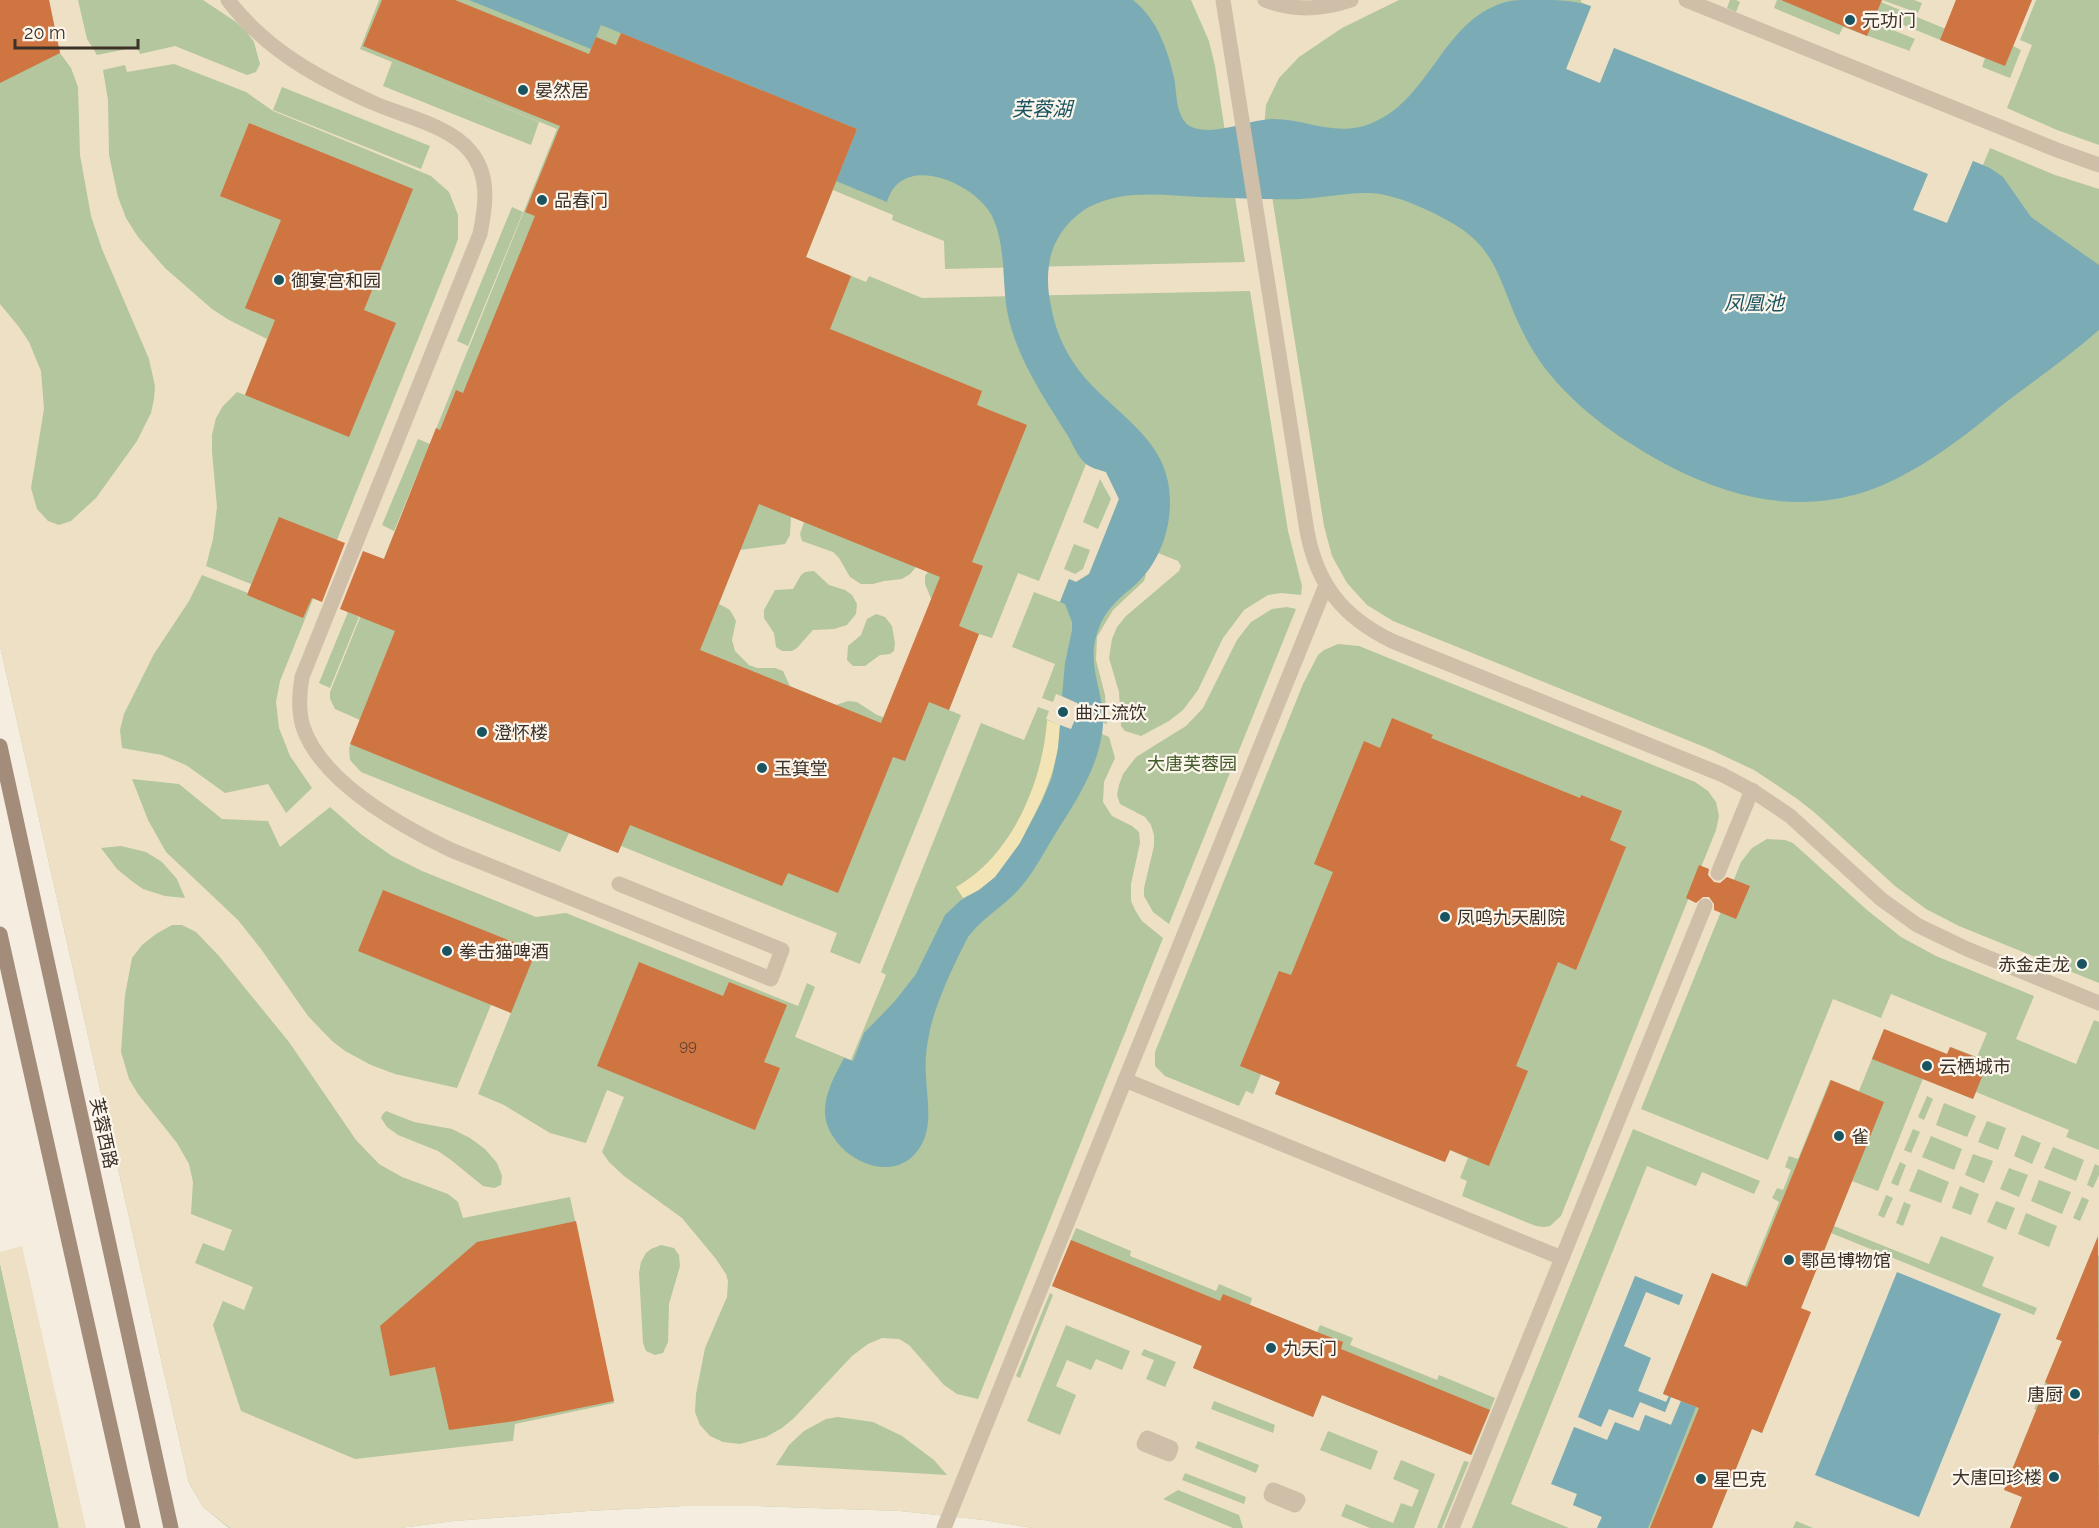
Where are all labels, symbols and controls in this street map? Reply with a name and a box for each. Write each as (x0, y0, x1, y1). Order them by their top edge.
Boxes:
place label: 元功门 (1862, 10, 1916, 31)
scale bar (15, 12, 138, 50)
marker: 元功门 (1843, 13, 1857, 27)
text: 20 m (24, 22, 66, 43)
place label: 晏然居 (535, 80, 589, 101)
marker: 晏然居 (516, 83, 530, 97)
water label: 芙蓉湖 (1012, 97, 1075, 121)
place label: 品春门 (554, 190, 608, 211)
marker: 品春门 (535, 193, 549, 207)
place label: 御宴宫和园 (291, 270, 381, 291)
marker: 御宴宫和园 (272, 273, 286, 287)
water label: 凤凰池 (1724, 291, 1786, 315)
place label: 曲江流饮 (1075, 702, 1147, 723)
marker: 曲江流饮 (1056, 705, 1070, 719)
place label: 澄怀楼 (494, 722, 548, 743)
marker: 澄怀楼 (475, 725, 489, 739)
park label: 大唐芙蓉园 (1147, 753, 1237, 774)
place label: 玉箕堂 (774, 758, 828, 779)
marker: 玉箕堂 (755, 761, 769, 775)
place label: 凤鸣九天剧院 (1457, 907, 1565, 928)
marker: 凤鸣九天剧院 (1438, 910, 1452, 924)
place label: 拳击猫啤酒 (459, 941, 549, 962)
marker: 拳击猫啤酒 (440, 944, 454, 958)
place label: 赤金走龙 (1998, 954, 2070, 975)
marker: 赤金走龙 (2075, 957, 2089, 971)
house number: 99 (679, 1037, 697, 1055)
place label: 云栖城市 (1939, 1056, 2011, 1077)
marker: 云栖城市 (1920, 1059, 1934, 1073)
street label: 芙蓉西路 (86, 1096, 122, 1170)
place label: 雀 (1851, 1126, 1869, 1147)
marker: 雀 (1832, 1129, 1846, 1143)
place label: 鄠邑博物馆 (1801, 1250, 1891, 1271)
marker: 鄠邑博物馆 (1782, 1253, 1796, 1267)
place label: 九天门 (1283, 1338, 1337, 1359)
marker: 九天门 (1264, 1341, 1278, 1355)
place label: 唐厨 (2027, 1384, 2063, 1405)
marker: 唐厨 (2068, 1387, 2082, 1401)
place label: 大唐回珍楼 (1952, 1467, 2042, 1488)
place label: 星巴克 (1713, 1469, 1767, 1490)
marker: 大唐回珍楼 (2047, 1470, 2061, 1484)
marker: 星巴克 (1694, 1472, 1708, 1486)

